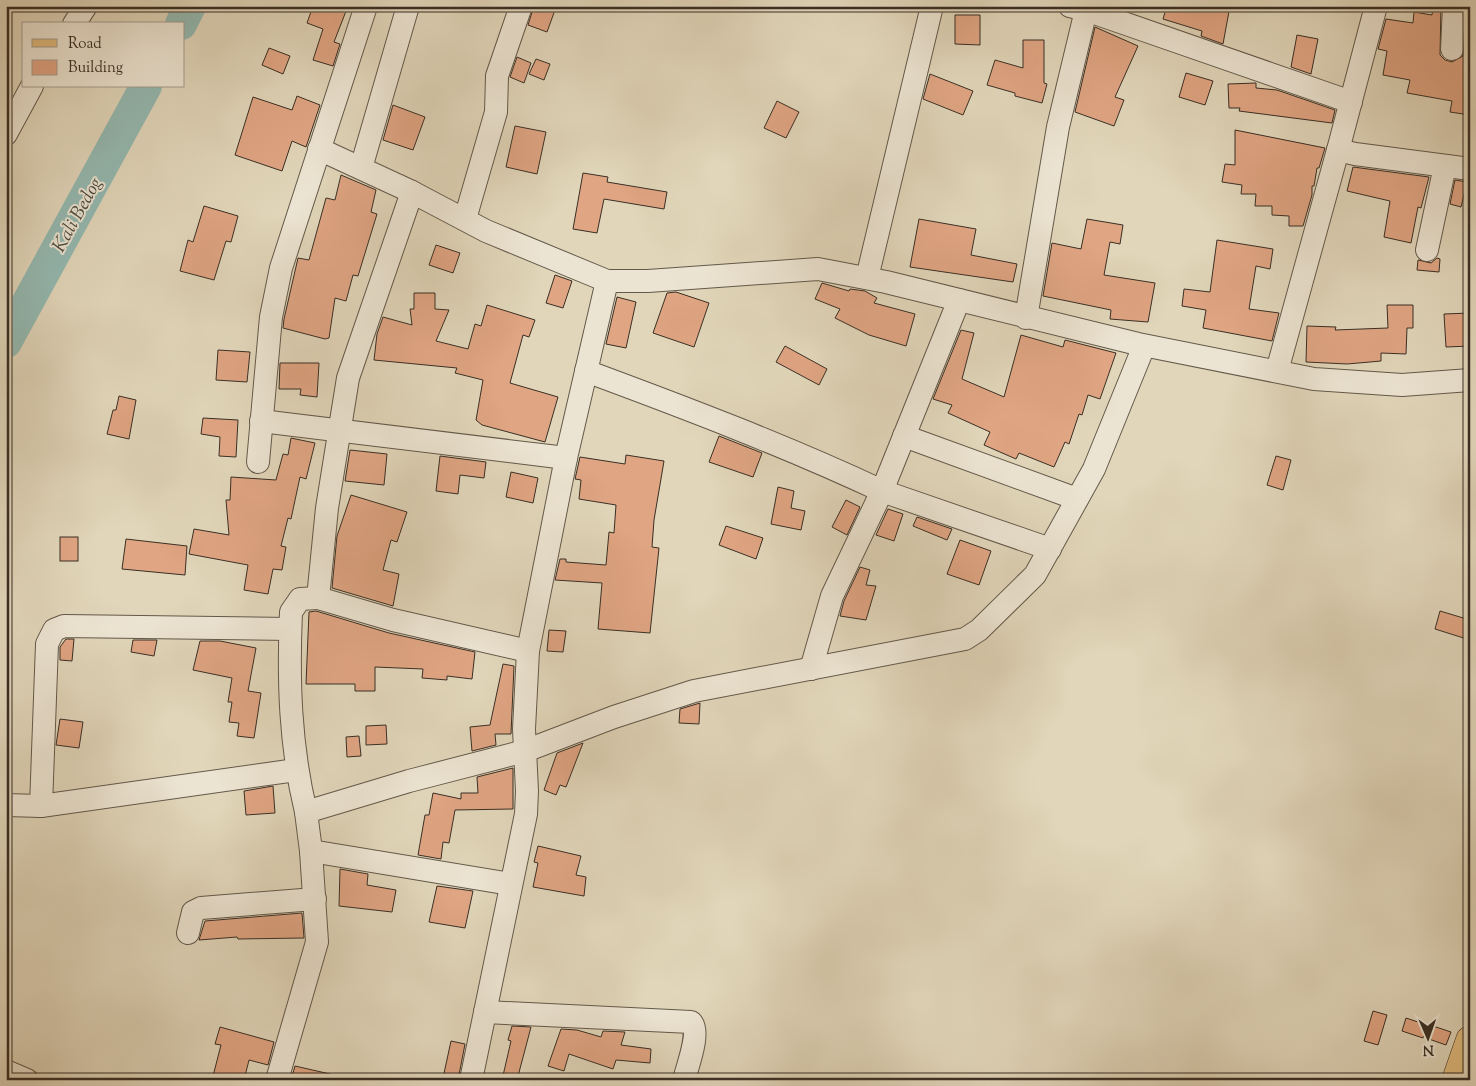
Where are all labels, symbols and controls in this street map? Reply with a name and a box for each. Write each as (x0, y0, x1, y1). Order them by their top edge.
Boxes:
legend (22, 22, 185, 88)
text: Road (68, 34, 102, 55)
text: Building (68, 58, 123, 79)
water label: Kali Bedog (47, 173, 110, 258)
north arrow (1404, 1014, 1454, 1064)
text: N (1422, 1039, 1434, 1059)

